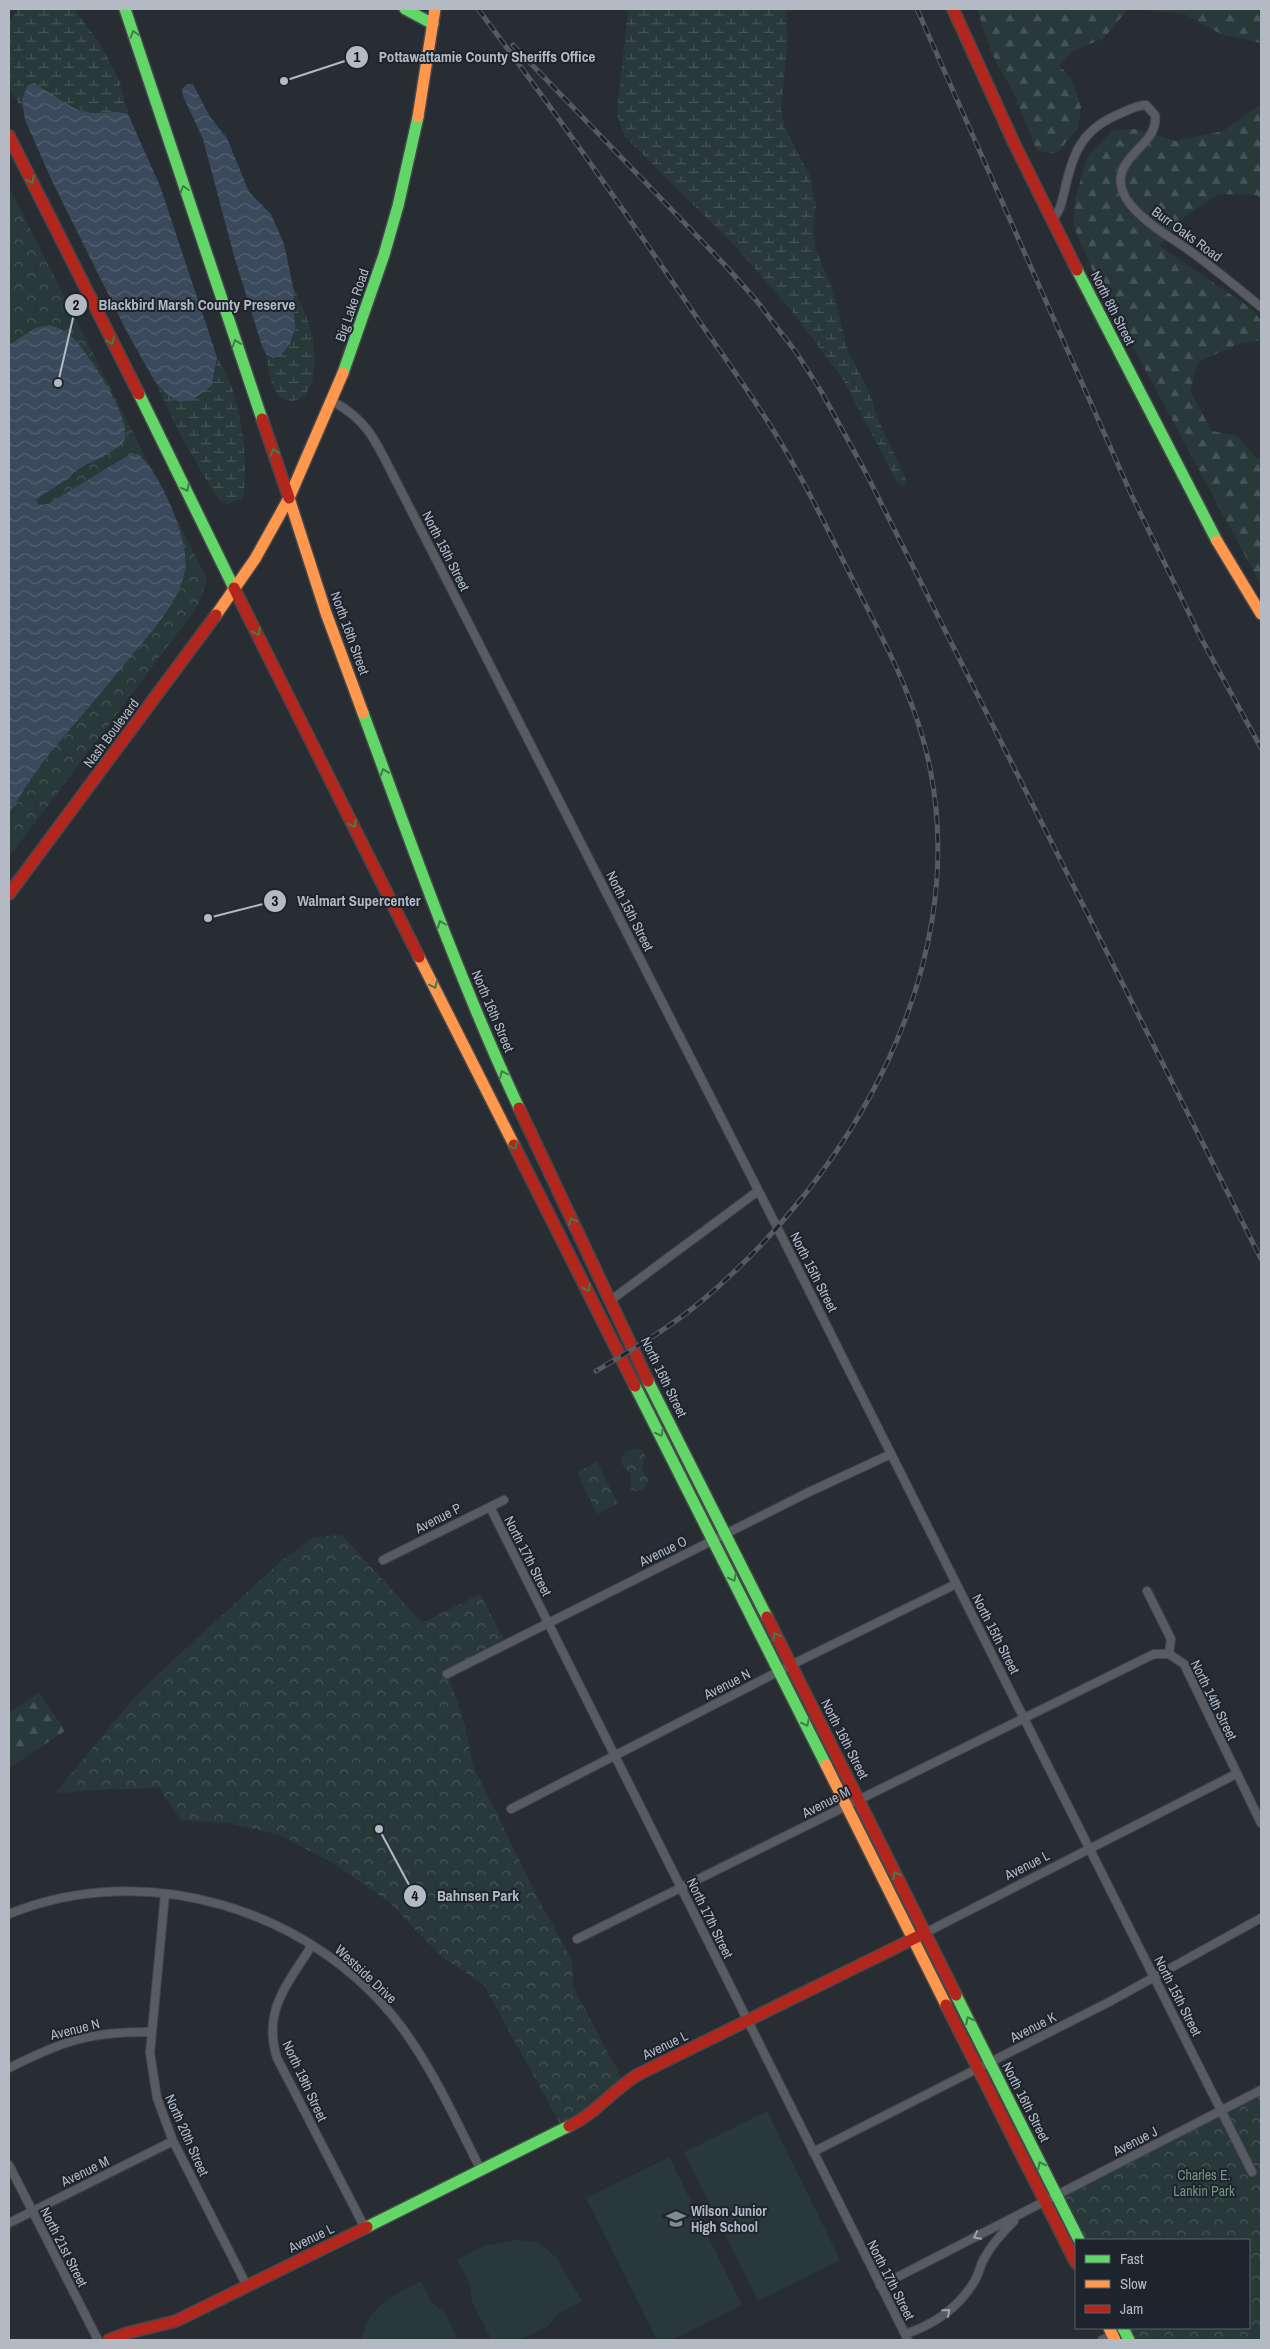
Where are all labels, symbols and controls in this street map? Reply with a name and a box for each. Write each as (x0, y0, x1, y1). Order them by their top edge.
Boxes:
one-way arrow (129, 31, 139, 39)
callout: Pottawattamie County Sheriffs Office (344, 42, 606, 72)
text: 1 (354, 46, 361, 67)
text: Pottawattamie County Sheriffs Office (379, 46, 595, 67)
one-way arrow (25, 175, 35, 184)
one-way arrow (180, 185, 190, 194)
street label: Burr Oaks Road (1148, 203, 1226, 265)
street label: Big Lake Road (331, 266, 373, 344)
street label: North 8th Street (1087, 268, 1139, 348)
callout: Blackbird Marsh County Preserve (63, 290, 305, 320)
text: 2 (73, 294, 80, 315)
text: Blackbird Marsh County Preserve (99, 294, 296, 315)
one-way arrow (105, 335, 115, 344)
one-way arrow (232, 339, 242, 348)
one-way arrow (269, 448, 279, 457)
one-way arrow (180, 483, 190, 492)
street label: North 15th Street (418, 508, 474, 594)
street label: North 16th Street (327, 589, 373, 677)
one-way arrow (251, 626, 261, 635)
street label: Nash Boulevard (79, 695, 143, 771)
one-way arrow (380, 768, 390, 776)
one-way arrow (347, 818, 357, 827)
street label: North 15th Street (602, 868, 658, 954)
callout: Walmart Supercenter (262, 886, 431, 916)
text: 3 (272, 890, 279, 911)
text: Walmart Supercenter (297, 890, 421, 911)
one-way arrow (437, 920, 447, 928)
street label: North 16th Street (468, 967, 518, 1055)
one-way arrow (428, 980, 438, 989)
one-way arrow (499, 1070, 510, 1079)
one-way arrow (508, 1140, 518, 1149)
one-way arrow (567, 1217, 578, 1226)
street label: North 15th Street (786, 1229, 842, 1315)
one-way arrow (581, 1282, 591, 1291)
street label: North 16th Street (637, 1334, 691, 1420)
one-way arrow (654, 1428, 664, 1437)
street label: Avenue P (411, 1499, 464, 1538)
street label: North 17th Street (500, 1513, 556, 1599)
street label: Avenue O (635, 1532, 690, 1571)
one-way arrow (727, 1573, 737, 1582)
street label: North 15th Street (968, 1591, 1024, 1677)
one-way arrow (772, 1632, 782, 1641)
street label: North 14th Street (1187, 1657, 1241, 1743)
street label: Avenue N (700, 1665, 753, 1704)
street label: North 16th Street (817, 1696, 873, 1782)
one-way arrow (800, 1718, 810, 1727)
street label: Avenue M (798, 1782, 853, 1822)
street label: Avenue L (1000, 1846, 1053, 1884)
one-way arrow (892, 1871, 902, 1880)
street label: North 17th Street (683, 1875, 737, 1961)
callout: Bahnsen Park (402, 1881, 529, 1911)
text: 4 (412, 1885, 419, 1906)
text: Bahnsen Park (437, 1885, 519, 1906)
street label: Westside Drive (331, 1941, 401, 2007)
street label: North 15th Street (1150, 1953, 1206, 2039)
street label: Avenue K (1006, 2008, 1059, 2047)
street label: Avenue N (47, 2014, 102, 2044)
one-way arrow (965, 2016, 975, 2025)
street label: Avenue L (638, 2026, 691, 2064)
street label: North 19th Street (278, 2038, 332, 2124)
street label: North 16th Street (998, 2059, 1054, 2145)
street label: North 20th Street (161, 2091, 213, 2179)
street label: Avenue J (1109, 2122, 1160, 2160)
street label: Avenue M (57, 2152, 112, 2191)
one-way arrow (1038, 2162, 1048, 2171)
park label: Charles E. Lankin Park (1173, 2166, 1235, 2200)
place label: Wilson Junior High School (691, 2202, 767, 2236)
street label: North 21st Street (36, 2204, 92, 2290)
school or university icon: Wilson Junior High School (665, 2208, 687, 2230)
street label: Avenue L (284, 2219, 337, 2257)
one-way arrow (974, 2230, 983, 2240)
street label: North 17th Street (863, 2237, 919, 2323)
legend (1075, 2239, 1250, 2329)
text: Fast (1120, 2248, 1144, 2269)
text: Slow (1120, 2273, 1147, 2294)
text: Jam (1120, 2298, 1143, 2319)
one-way arrow (942, 2308, 951, 2317)

